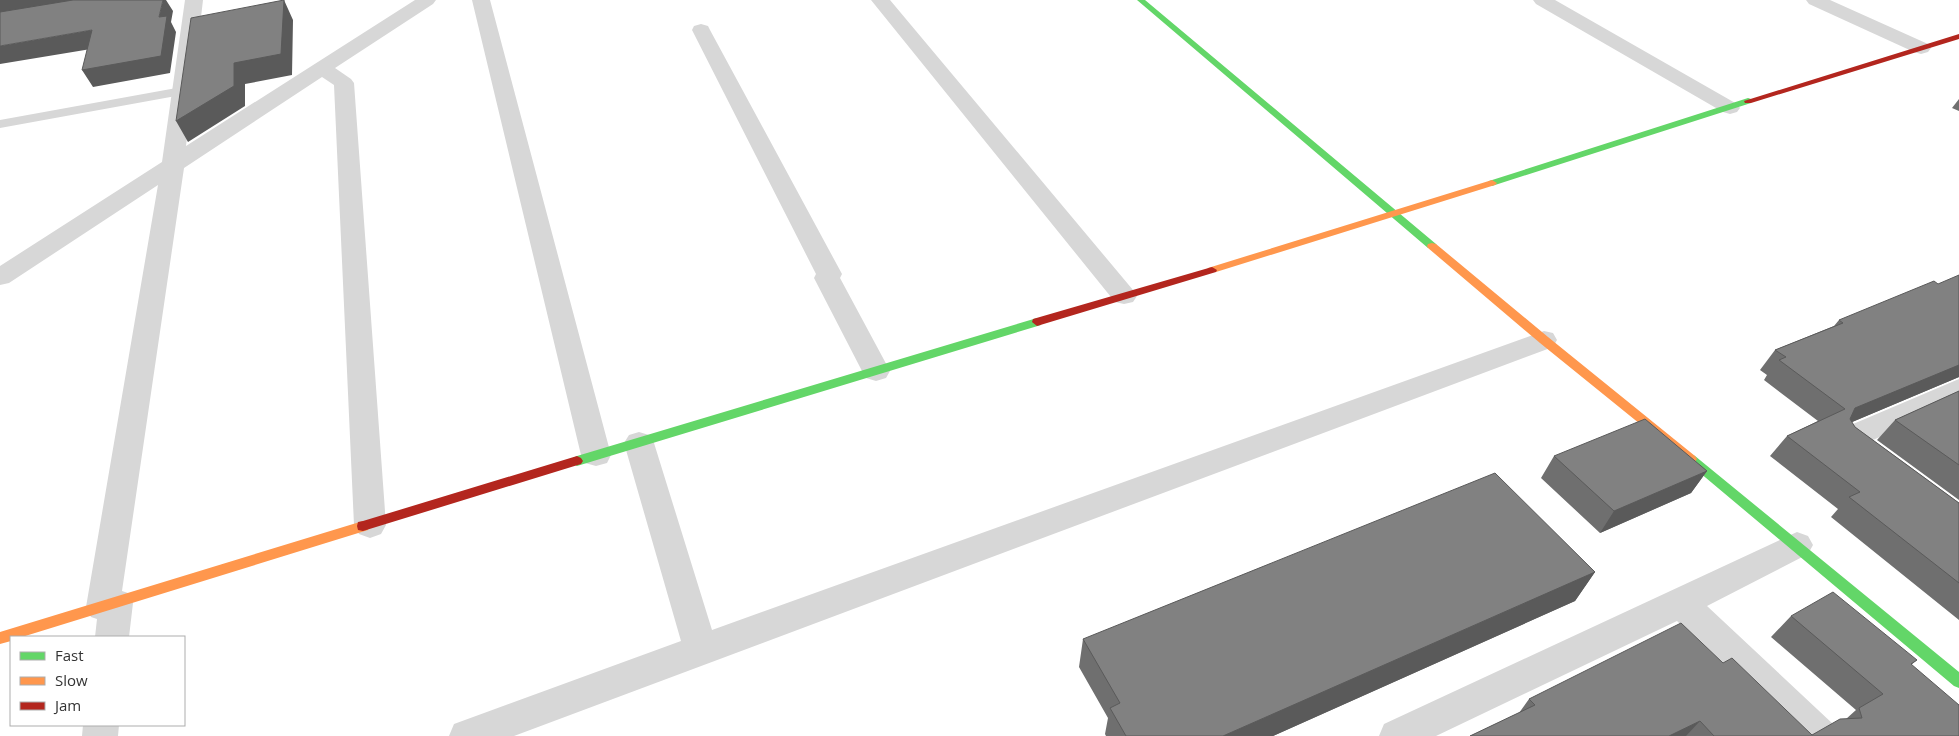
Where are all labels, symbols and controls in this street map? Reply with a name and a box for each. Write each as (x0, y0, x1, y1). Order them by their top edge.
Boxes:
legend (10, 636, 185, 726)
text: Fast (55, 645, 84, 665)
text: Slow (55, 670, 88, 690)
text: Jam (53, 695, 81, 715)

